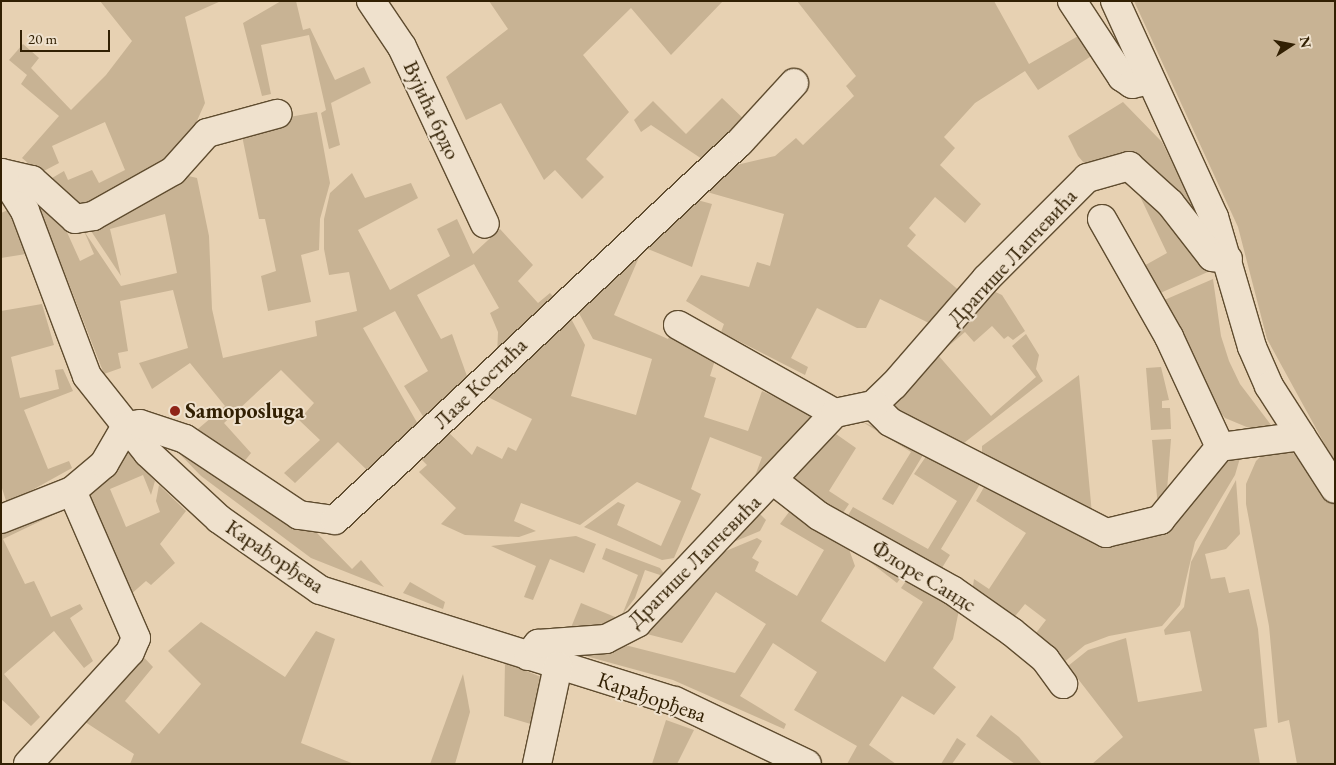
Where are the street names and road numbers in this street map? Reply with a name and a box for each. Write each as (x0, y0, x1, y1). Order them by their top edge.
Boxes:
street label: Вујића брдо (398, 56, 466, 164)
street label: Драгише Лапчевића (942, 183, 1082, 331)
street label: Лазе Костића (428, 332, 532, 434)
street label: Драгише Лапчевића (622, 489, 766, 633)
street label: Карађорђева (221, 513, 329, 599)
street label: Флоре Сандс (867, 534, 981, 618)
street label: Карађорђева (594, 666, 710, 728)

